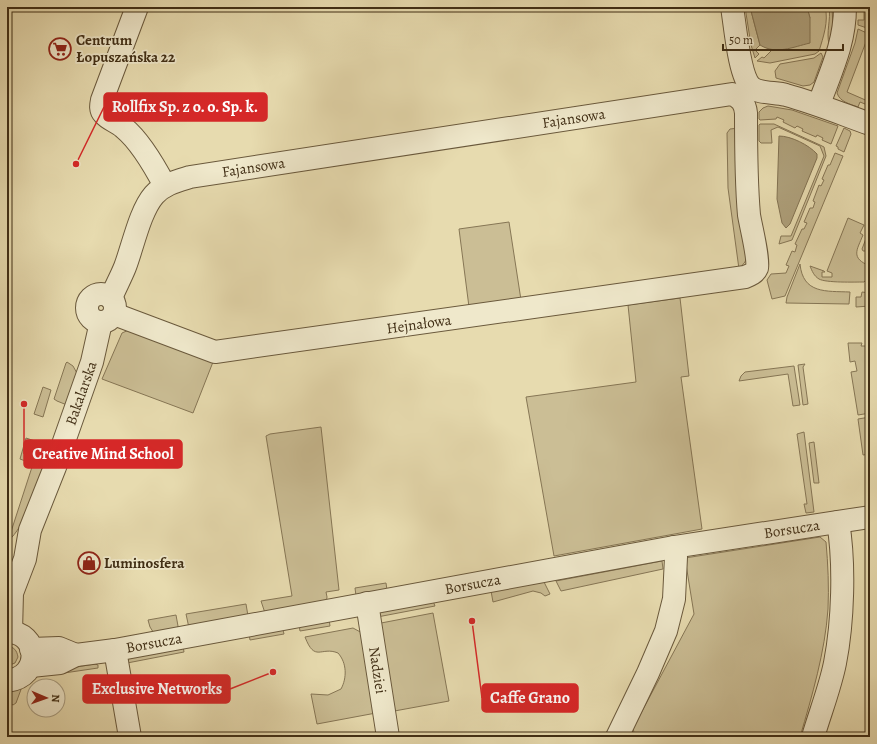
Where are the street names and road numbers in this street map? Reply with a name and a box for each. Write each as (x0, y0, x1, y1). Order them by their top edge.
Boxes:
street label: Fajansowa (541, 104, 607, 133)
street label: Fajansowa (220, 153, 286, 182)
street label: Hejnałowa (385, 310, 453, 338)
street label: Bakalarska (61, 358, 102, 428)
street label: Borsucza (762, 515, 821, 543)
street label: Borsucza (443, 569, 502, 599)
street label: Borsucza (124, 628, 184, 658)
street label: Nadziei (364, 645, 391, 695)

